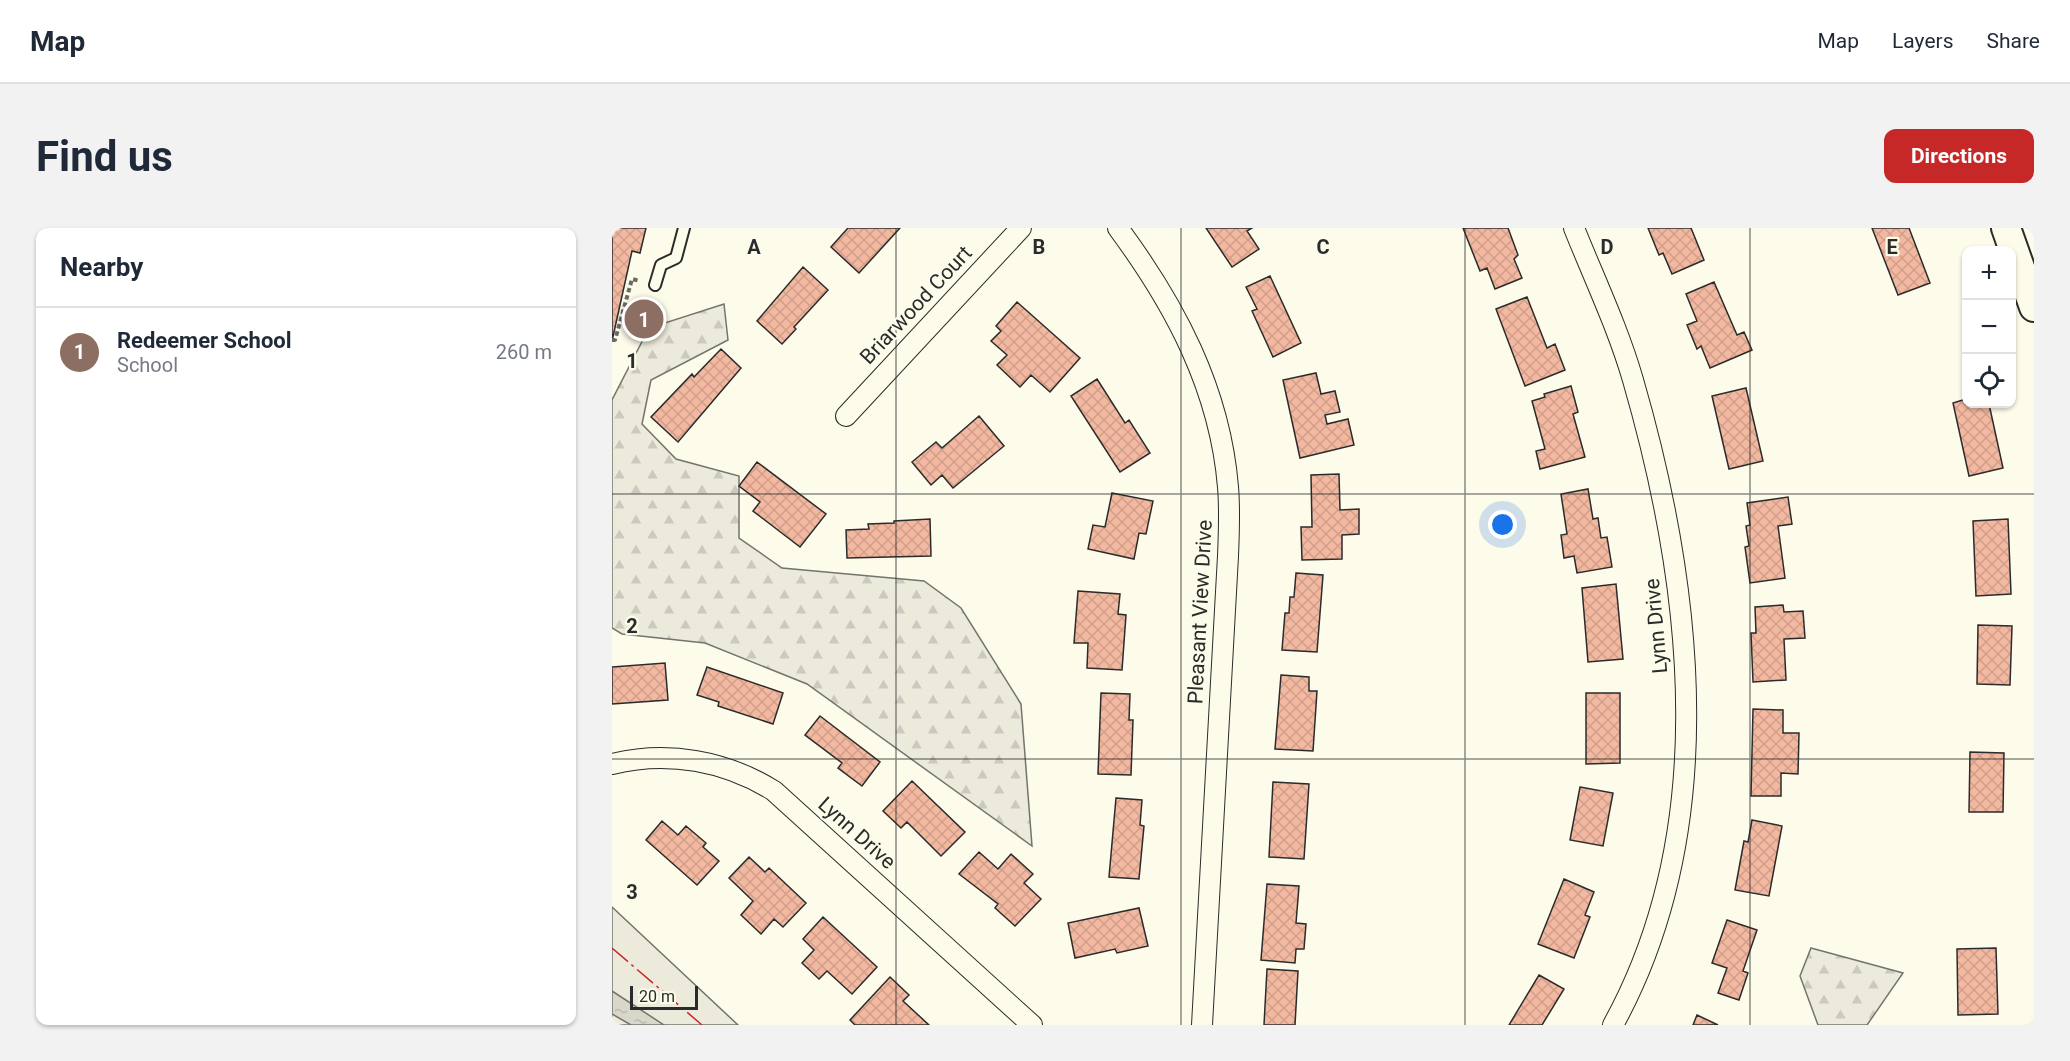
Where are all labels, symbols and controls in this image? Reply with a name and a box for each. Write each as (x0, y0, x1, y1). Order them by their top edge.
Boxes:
text: Map (30, 25, 85, 58)
text: Map (1817, 29, 1859, 53)
text: Layers (1892, 29, 1953, 53)
text: Share (1986, 29, 2040, 53)
button: Directions (1884, 129, 2034, 183)
text: Find us (36, 132, 173, 181)
text: A (747, 235, 761, 259)
text: B (1033, 235, 1045, 259)
text: C (1316, 235, 1330, 259)
text: D (1601, 235, 1614, 259)
text: E (1886, 235, 1898, 259)
street label: Briarwood Court (855, 241, 977, 369)
map controls (1962, 246, 2016, 408)
button: + (1962, 246, 2016, 300)
text: Nearby (60, 252, 143, 282)
pin: 1 (624, 296, 663, 341)
button: − (1962, 300, 2016, 354)
text: Redeemer School (117, 328, 292, 353)
text: 1 (74, 340, 85, 364)
text: 260 m (496, 340, 552, 364)
text: 1 (626, 349, 638, 373)
text: School (117, 353, 178, 377)
button: locate (1962, 354, 2016, 408)
your location (1488, 510, 1517, 539)
street label: Pleasant View Drive (1183, 519, 1217, 705)
street label: Lynn Drive (1640, 577, 1672, 675)
text: 2 (626, 614, 638, 638)
street label: Lynn Drive (813, 792, 901, 874)
text: 3 (626, 880, 638, 904)
scale bar (630, 983, 698, 1010)
text: 20 m (639, 987, 675, 1006)

